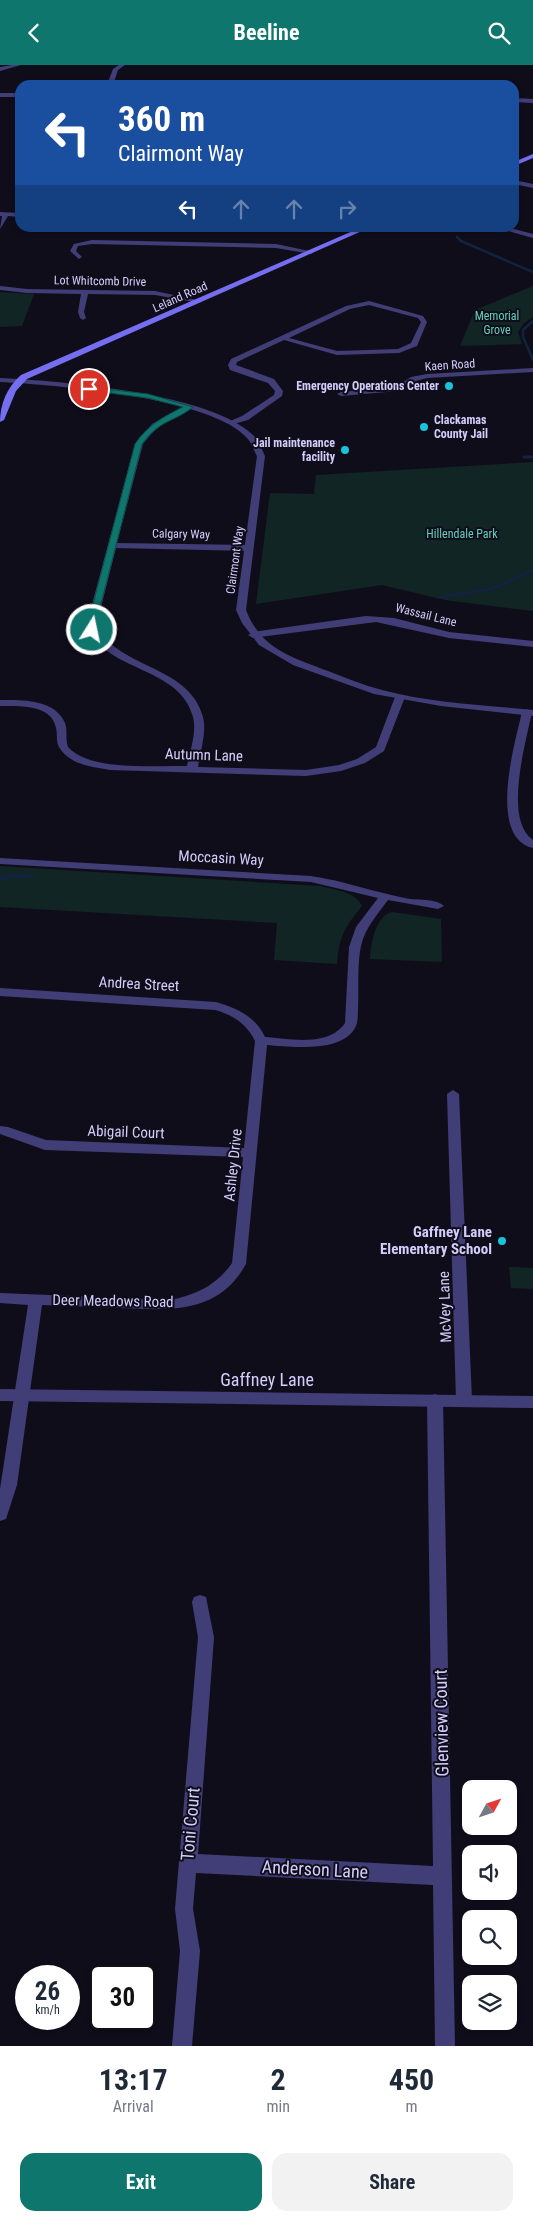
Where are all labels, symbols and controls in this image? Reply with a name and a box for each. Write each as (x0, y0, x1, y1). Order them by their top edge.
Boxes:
icon: back (20, 19, 48, 47)
icon: search (485, 19, 513, 47)
text: Beeline (234, 20, 299, 45)
text: 360 m (118, 99, 205, 140)
icon: left (35, 100, 100, 165)
text: Clairmont Way (118, 141, 244, 166)
icon: left (174, 195, 202, 223)
icon: ahead (227, 195, 255, 223)
icon: ahead (280, 195, 308, 223)
icon: right (333, 195, 361, 223)
street label: Lot Whitcomb Drive (54, 273, 147, 289)
street label: Leland Road (150, 279, 210, 315)
park label: Memorial Grove (475, 309, 519, 337)
street label: Kaen Road (424, 356, 476, 374)
pin (68, 368, 110, 410)
icon: arrive (75, 375, 103, 403)
place label: Emergency Operations Center (296, 379, 439, 393)
marker: Emergency Operations Center (443, 380, 455, 392)
place label: Clackamas County Jail (434, 413, 488, 441)
marker: Clackamas County Jail (418, 421, 430, 433)
place label: Jail maintenance facility (253, 436, 336, 464)
marker: Jail maintenance facility (339, 444, 351, 456)
street label: Clairmont Way (223, 525, 247, 595)
street label: Calgary Way (152, 526, 210, 542)
park label: Hillendale Park (426, 527, 498, 541)
street label: Wassail Lane (394, 601, 458, 629)
position arrow (65, 603, 117, 655)
street label: Autumn Lane (165, 745, 243, 765)
street label: Moccasin Way (178, 847, 264, 869)
street label: Andrea Street (98, 973, 180, 995)
street label: Abigail Court (87, 1122, 165, 1142)
street label: Ashley Drive (220, 1128, 246, 1202)
place label: Gaffney Lane Elementary School (380, 1223, 492, 1258)
marker: Gaffney Lane Elementary School (496, 1235, 508, 1247)
street label: McVey Lane (435, 1271, 455, 1343)
street label: Deer Meadows Road (52, 1291, 174, 1311)
street label: Gaffney Lane (220, 1369, 314, 1390)
street label: Glenview Court (430, 1669, 452, 1777)
north arrow (462, 1780, 518, 1835)
map controls (462, 1780, 517, 2030)
street label: Toni Court (176, 1786, 204, 1862)
button: sound (462, 1845, 517, 1900)
street label: Anderson Lane (261, 1856, 369, 1882)
button: search (462, 1910, 517, 1965)
speed limit sign: 30 (90, 1965, 155, 2030)
button: layers (462, 1975, 517, 2030)
text: 26 (35, 1977, 60, 2006)
text: km/h (35, 2003, 60, 2017)
text: 13:17 (99, 2062, 168, 2097)
text: 2 (271, 2062, 286, 2097)
text: 450 (389, 2062, 434, 2097)
text: Arrival (113, 2097, 154, 2116)
text: min (266, 2097, 290, 2116)
text: m (405, 2097, 417, 2116)
button: Exit (20, 2153, 262, 2211)
button: Share (272, 2153, 513, 2211)

